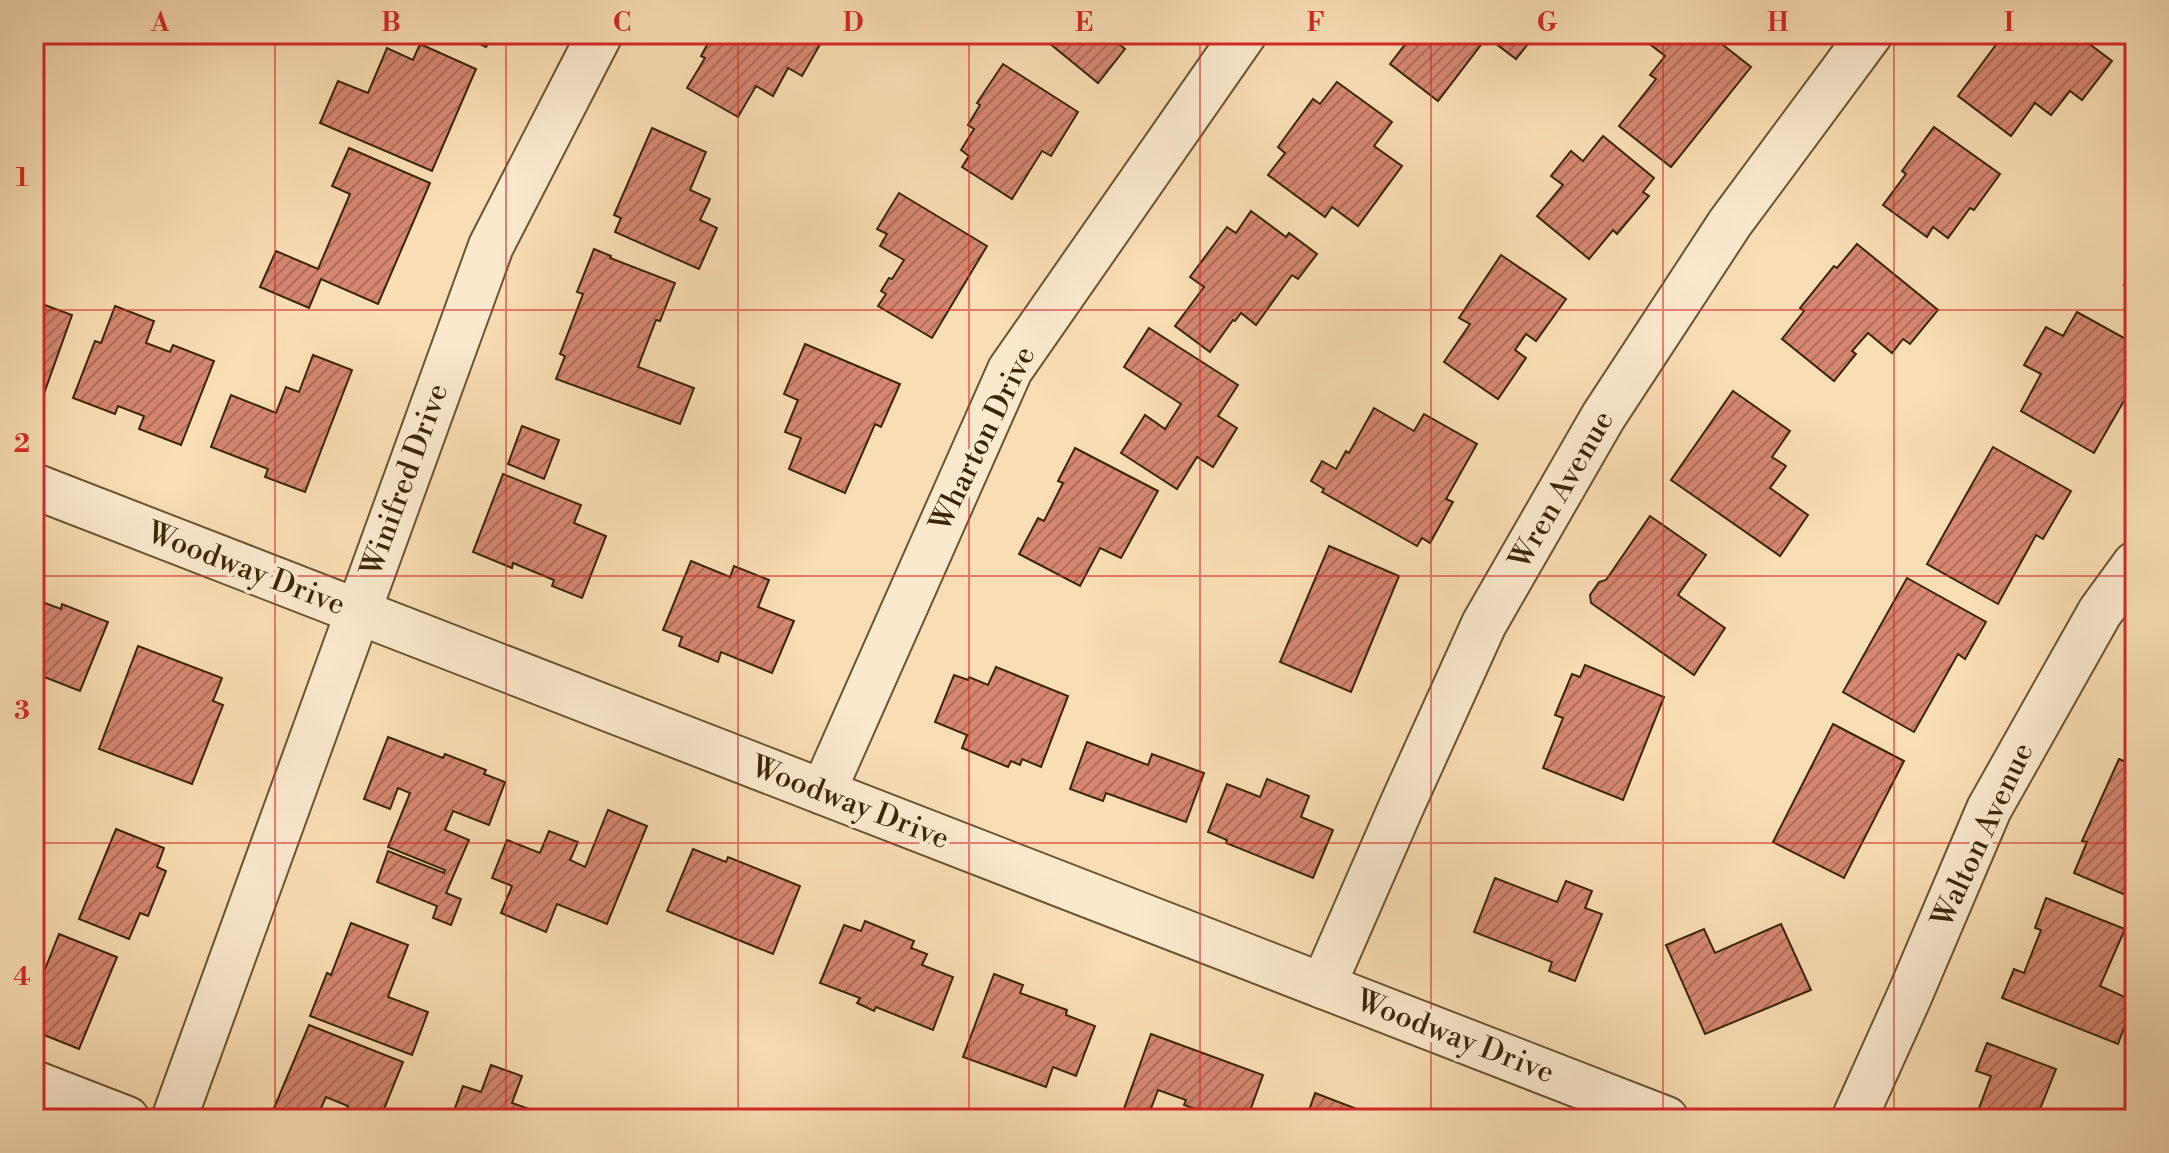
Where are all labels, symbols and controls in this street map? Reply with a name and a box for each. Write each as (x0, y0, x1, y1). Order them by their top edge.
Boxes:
text: A (150, 7, 170, 39)
text: B (381, 7, 401, 39)
text: C (613, 7, 631, 39)
text: D (843, 7, 863, 39)
text: E (1075, 7, 1093, 39)
text: F (1307, 7, 1325, 39)
text: G (1537, 7, 1558, 39)
text: H (1767, 7, 1789, 39)
text: I (2004, 7, 2014, 39)
text: 1 (16, 162, 29, 194)
street label: Wharton Drive (921, 340, 1044, 539)
street label: Winifred Drive (352, 379, 457, 582)
street label: Wren Avenue (1501, 404, 1623, 577)
text: 2 (14, 428, 30, 460)
street label: Woodway Drive (141, 513, 350, 624)
text: 3 (14, 695, 30, 727)
street label: Walton Avenue (1923, 737, 2042, 934)
street label: Woodway Drive (745, 747, 954, 858)
text: 4 (13, 961, 31, 993)
street label: Woodway Drive (1350, 981, 1559, 1092)

